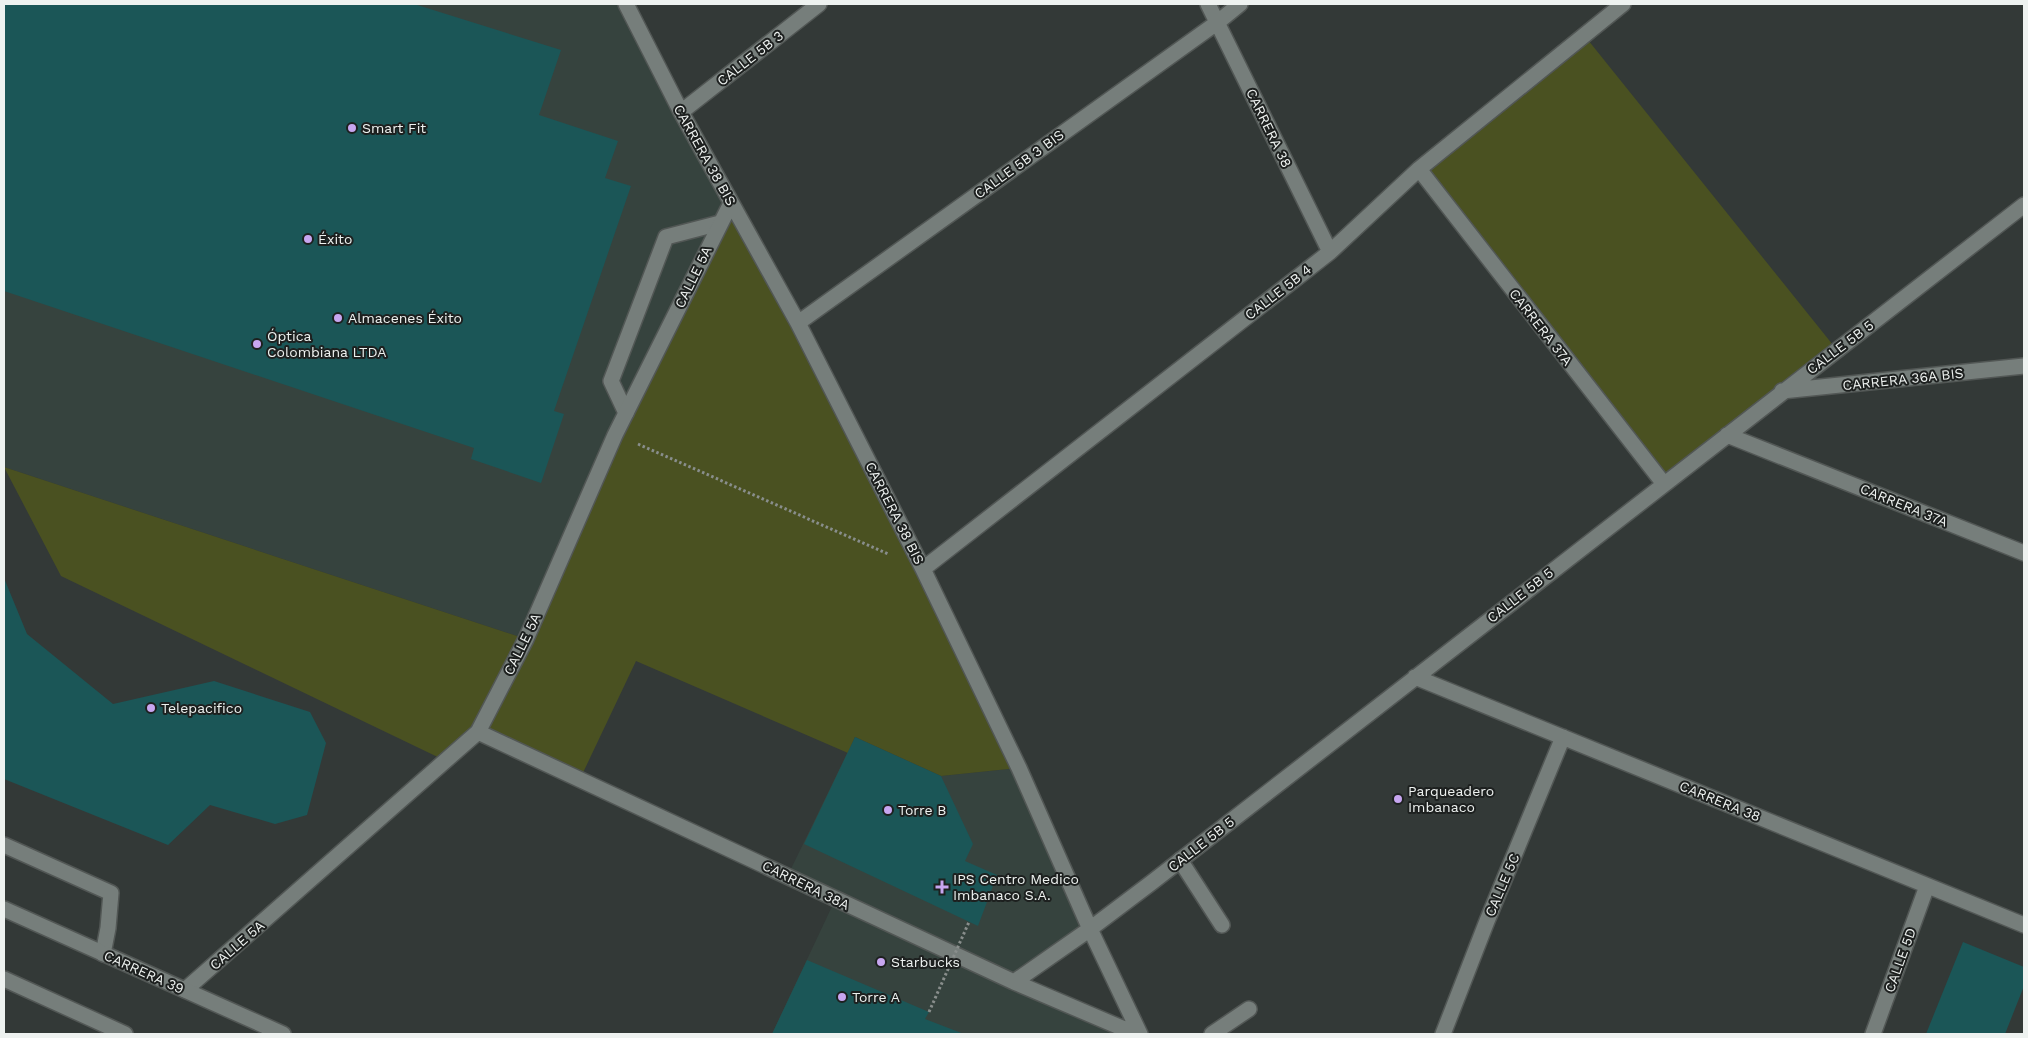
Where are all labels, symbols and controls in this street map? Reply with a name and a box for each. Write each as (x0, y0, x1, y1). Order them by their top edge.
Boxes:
street label: CALLE 5B 3 (714, 27, 786, 89)
street label: CARRERA 38 (1243, 86, 1295, 170)
street label: CARRERA 38 BIS (671, 102, 739, 208)
place label: Smart Fit (362, 120, 426, 136)
marker: Smart Fit (346, 122, 358, 134)
street label: CALLE 5B 3 BIS (971, 126, 1067, 202)
place label: Éxito (318, 231, 352, 247)
marker: Éxito (302, 233, 314, 245)
street label: CALLE 5A (671, 244, 715, 310)
street label: CALLE 5B 4 (1242, 261, 1314, 323)
street label: CARRERA 37A (1506, 285, 1576, 369)
place label: Almacenes Éxito (348, 310, 462, 326)
marker: Almacenes Éxito (332, 312, 344, 324)
street label: CALLE 5B 5 (1803, 317, 1877, 377)
place label: Óptica Colombiana LTDA (267, 328, 387, 360)
marker: Óptica Colombiana LTDA (251, 338, 263, 350)
street label: CARRERA 36A BIS (1842, 365, 1964, 393)
street label: CARRERA 38 BIS (862, 459, 928, 567)
street label: CARRERA 37A (1858, 480, 1950, 530)
street label: CALLE 5B 5 (1484, 564, 1556, 626)
street label: CALLE 5A (500, 611, 544, 677)
place label: Telepacifico (161, 700, 242, 716)
marker: Telepacifico (145, 702, 157, 714)
street label: CARRERA 38 (1677, 777, 1763, 825)
place label: Parqueadero Imbanaco (1408, 783, 1494, 815)
marker: Parqueadero Imbanaco (1392, 793, 1404, 805)
place label: Torre B (898, 802, 947, 818)
marker: Torre B (882, 804, 894, 816)
street label: CALLE 5B 5 (1165, 813, 1237, 875)
street label: CALLE 5C (1482, 851, 1522, 919)
street label: CARRERA 38A (760, 857, 852, 913)
place label: IPS Centro Medico Imbanaco S.A. (953, 871, 1079, 903)
marker: IPS Centro Medico Imbanaco S.A. (935, 880, 949, 894)
street label: CALLE 5A (207, 917, 267, 973)
street label: CALLE 5D (1881, 926, 1919, 994)
street label: CARRERA 39 (101, 947, 187, 997)
place label: Starbucks (891, 954, 960, 970)
marker: Starbucks (875, 956, 887, 968)
place label: Torre A (852, 989, 900, 1005)
marker: Torre A (836, 991, 848, 1003)

